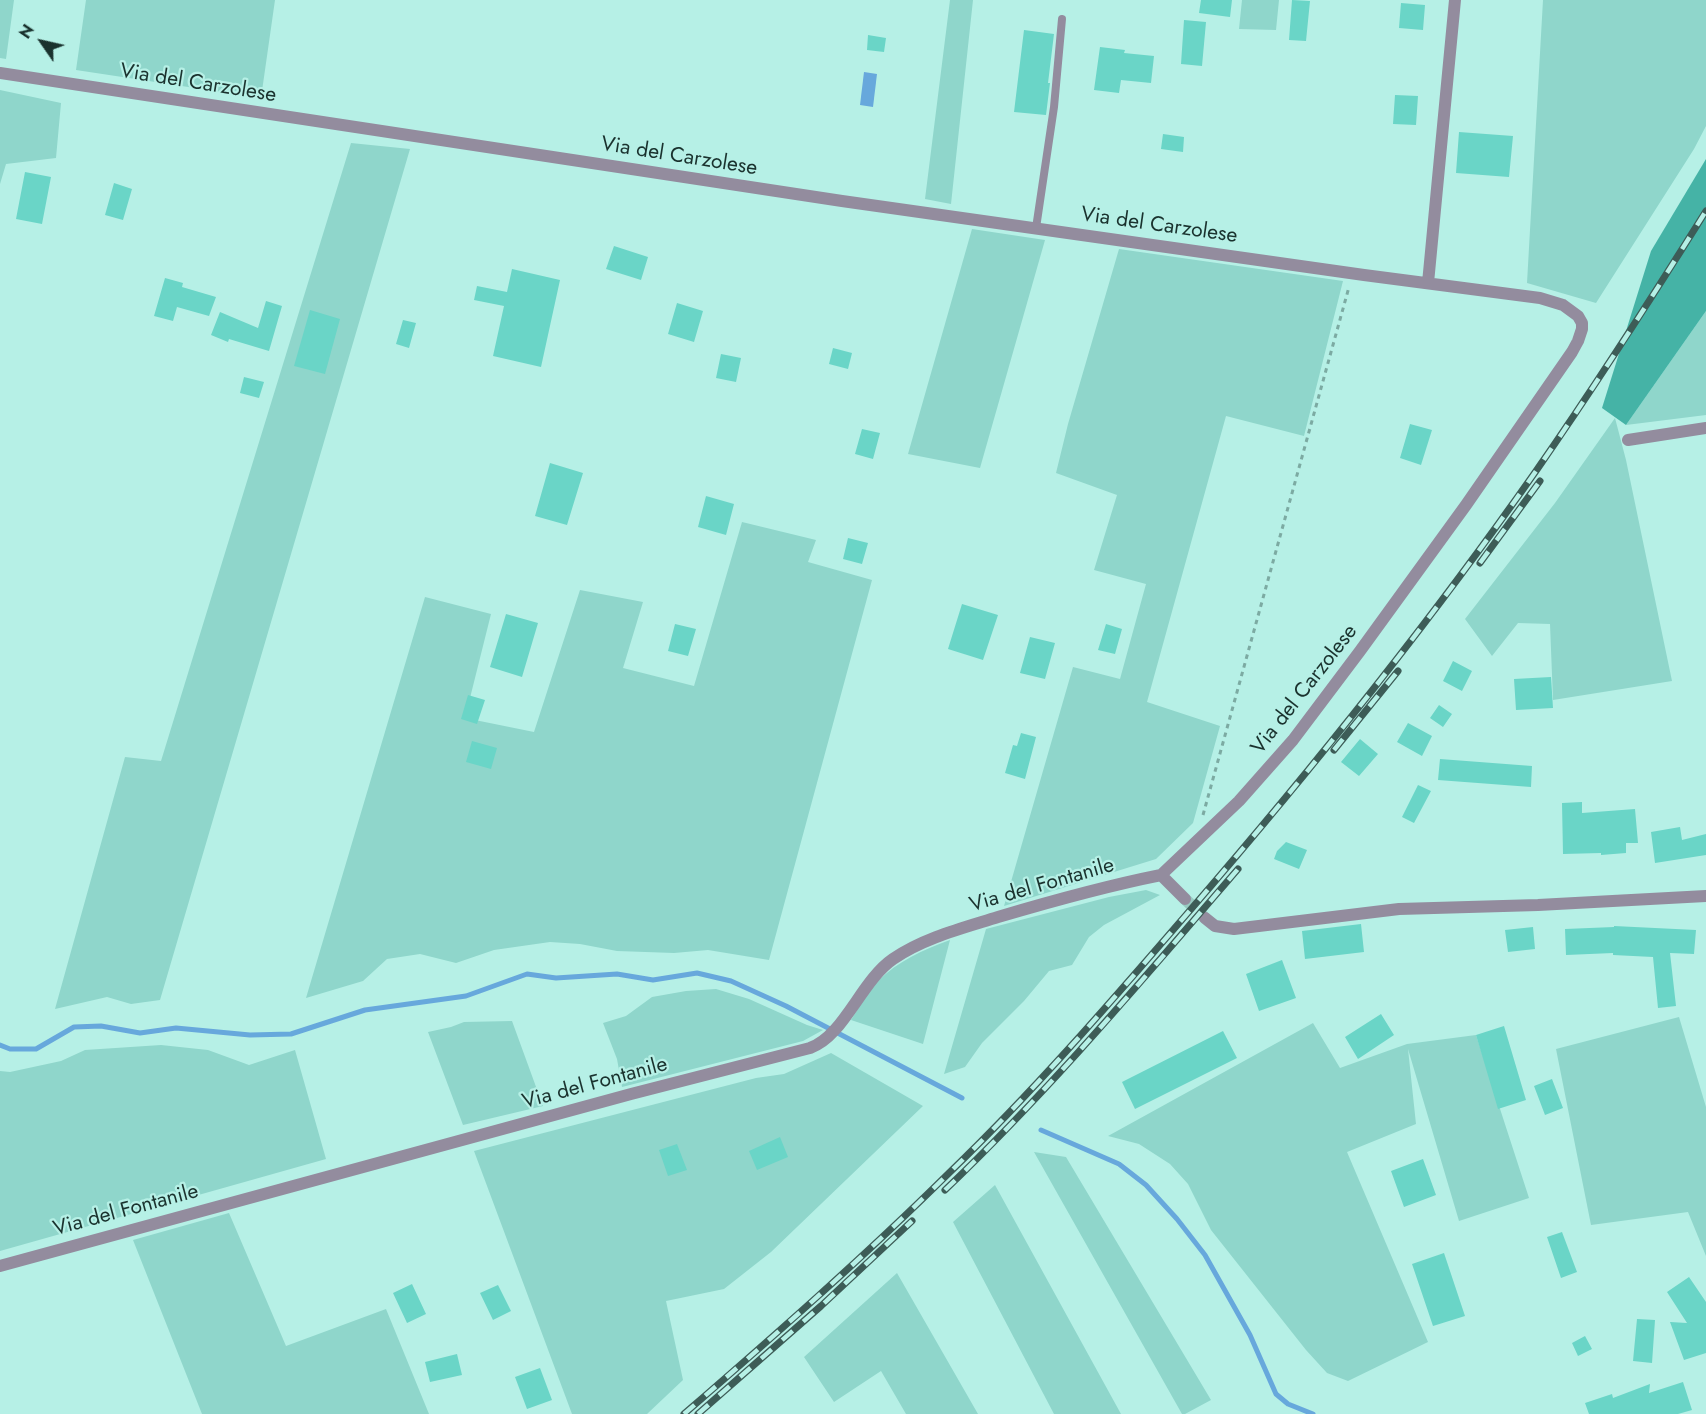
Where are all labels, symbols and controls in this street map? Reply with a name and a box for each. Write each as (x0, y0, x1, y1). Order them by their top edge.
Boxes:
north arrow (12, 12, 72, 72)
text: N (14, 20, 40, 43)
street label: Via del Carzolese (118, 59, 278, 109)
street label: Via del Carzolese (599, 132, 759, 182)
street label: Via del Carzolese (1079, 203, 1239, 249)
street label: Via del Carzolese (1247, 620, 1363, 760)
street label: Via del Fontanile (967, 853, 1117, 919)
street label: Via del Fontanile (520, 1053, 670, 1115)
street label: Via del Fontanile (51, 1180, 201, 1242)

